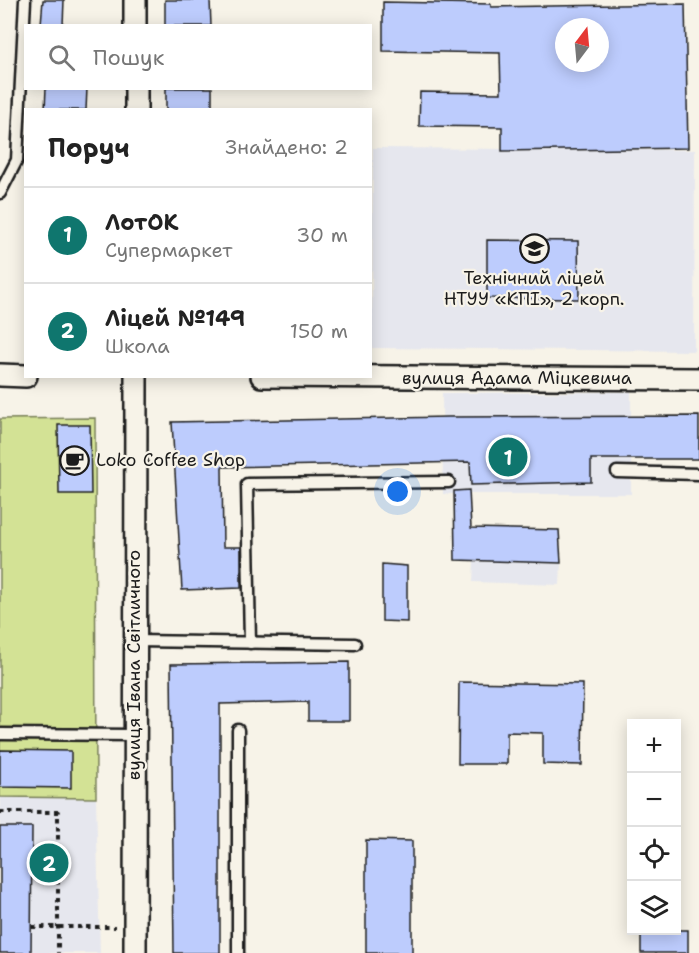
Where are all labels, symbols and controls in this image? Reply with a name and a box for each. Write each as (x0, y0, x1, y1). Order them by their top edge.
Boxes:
north arrow (555, 18, 609, 72)
search box (24, 24, 372, 90)
icon: search (45, 41, 78, 74)
text: Пошук (93, 43, 164, 72)
text: Поруч (48, 130, 130, 165)
text: Знайдено: 2 (225, 134, 348, 160)
text: ЛотОК (105, 208, 178, 237)
text: 1 (63, 222, 72, 248)
text: 30 m (296, 222, 348, 248)
school or university icon: Технічний ліцей НТУУ «КПІ», 2 корп. (518, 233, 550, 265)
text: Супермаркет (105, 237, 232, 263)
place label: Технічний ліцей НТУУ «КПІ», 2 корп. (444, 266, 624, 311)
text: Ліцей №149 (105, 304, 245, 333)
text: 2 (61, 318, 75, 344)
text: 150 m (290, 318, 348, 344)
text: Школа (105, 333, 170, 359)
street label: вулиця Адама Міцкевича (402, 366, 632, 390)
pin: 1 (488, 434, 528, 480)
cafe icon: Loko Coffee Shop (59, 444, 91, 476)
place label: Loko Coffee Shop (96, 448, 245, 472)
your location (383, 477, 412, 506)
street label: вулиця Івана Світличного (122, 550, 146, 780)
map controls (627, 719, 681, 935)
button: + (627, 719, 681, 773)
button: − (627, 773, 681, 827)
button: locate (627, 827, 681, 881)
pin: 2 (29, 840, 68, 886)
button: layers (627, 881, 681, 935)

